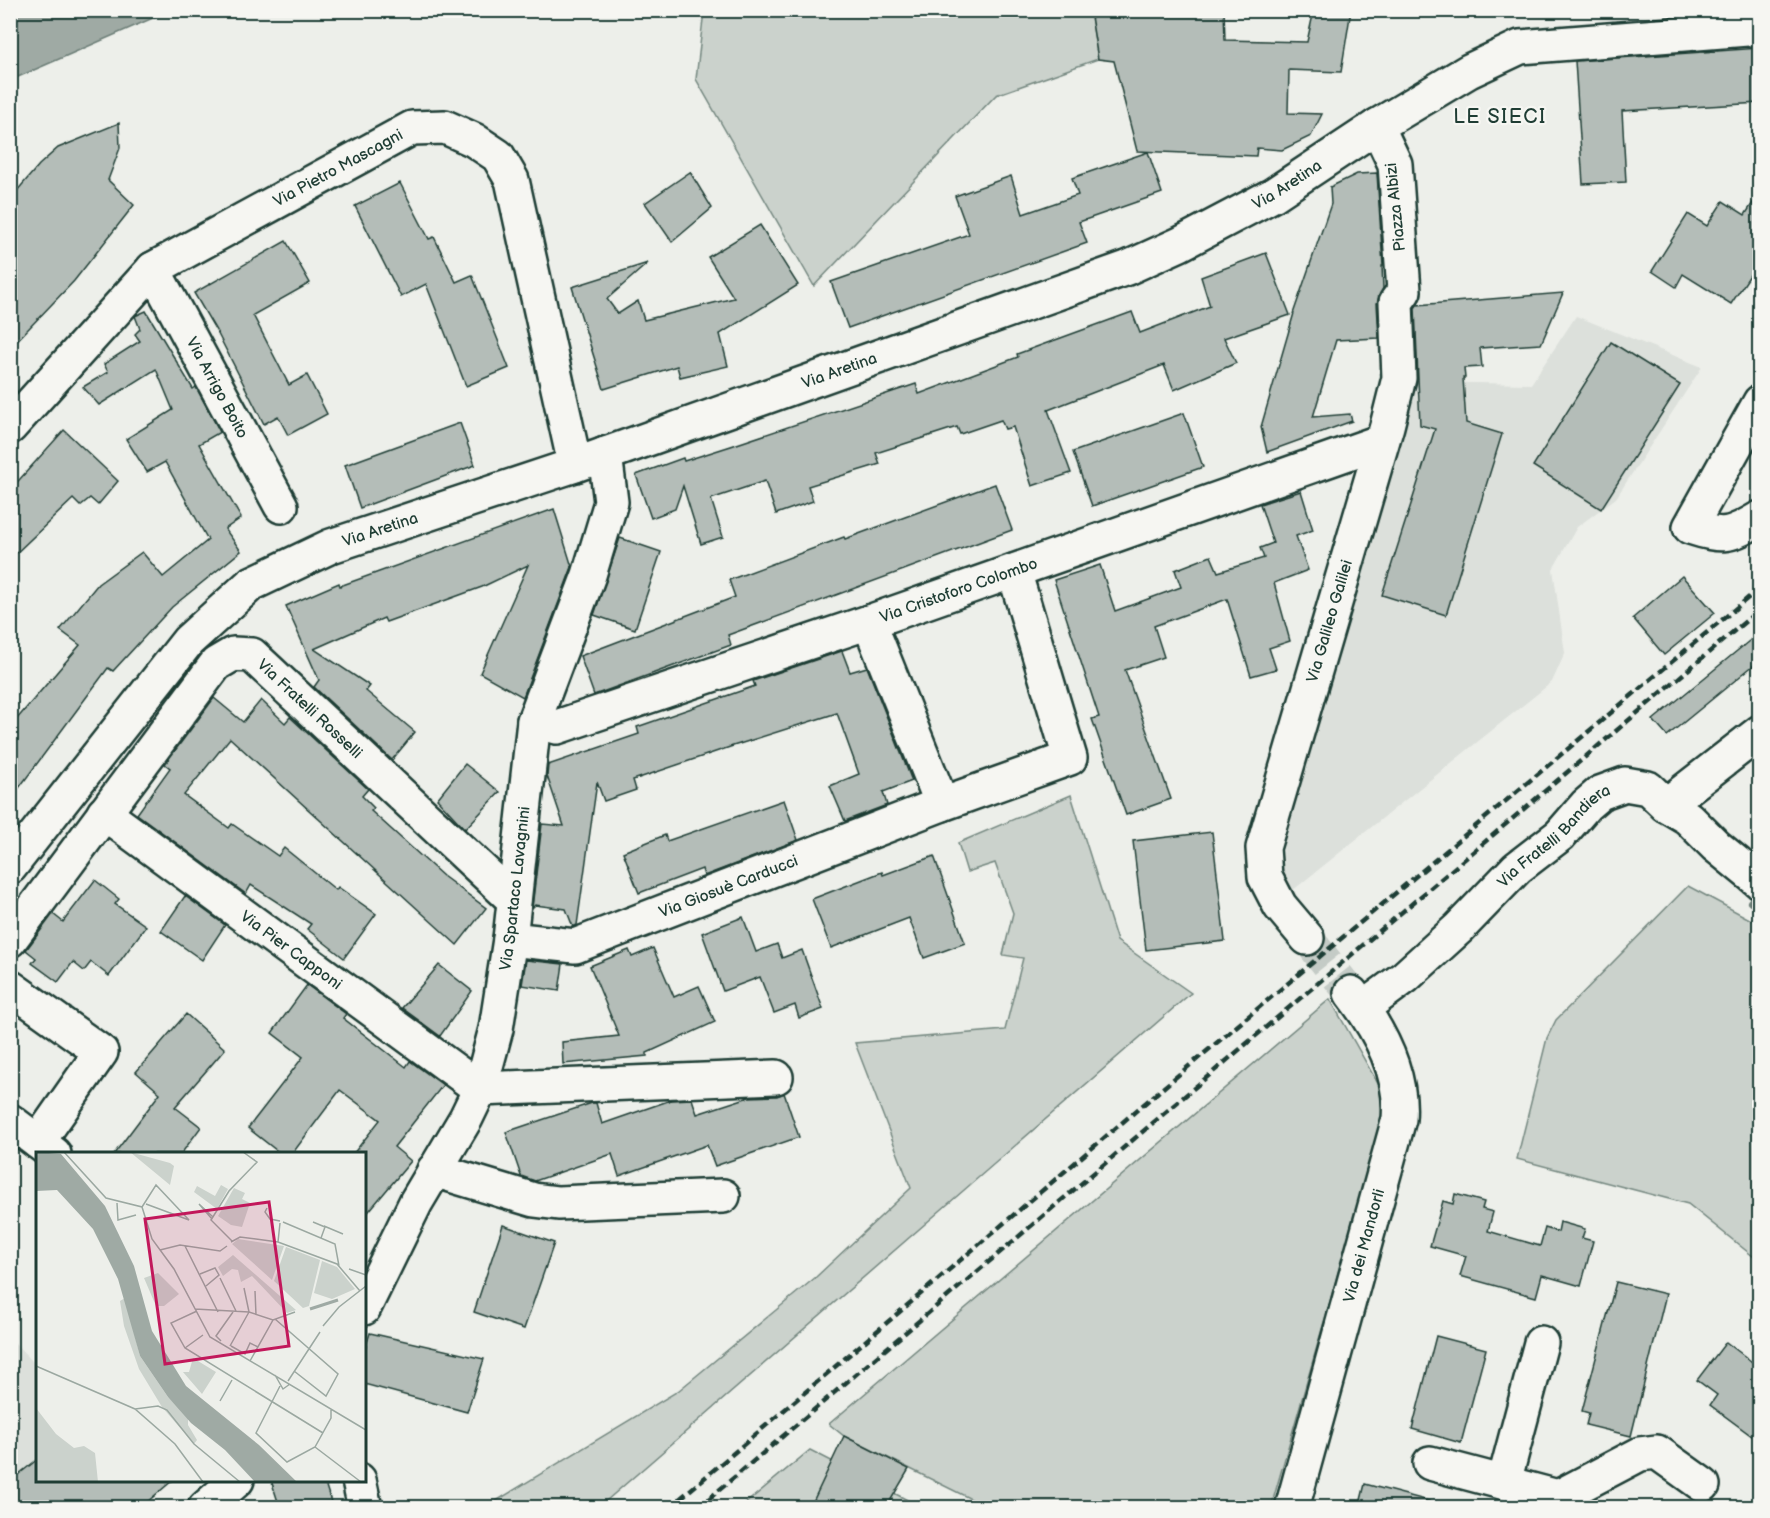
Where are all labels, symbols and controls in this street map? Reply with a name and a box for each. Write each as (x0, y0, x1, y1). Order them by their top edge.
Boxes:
district label: LE SIECI (1453, 105, 1547, 129)
street label: Via Pietro Mascagni (270, 125, 406, 211)
street label: Via Aretina (1249, 156, 1325, 214)
street label: Piazza Albizi (1382, 162, 1410, 252)
street label: Via Arrigo Boito (182, 334, 252, 442)
street label: Via Aretina (799, 349, 880, 393)
street label: Via Aretina (340, 508, 420, 551)
street label: Via Cristoforo Colombo (877, 554, 1040, 627)
street label: Via Galileo Galilei (1303, 558, 1357, 685)
street label: Via Fratelli Rosselli (253, 655, 366, 763)
street label: Via Fratelli Bandiera (1494, 781, 1613, 892)
street label: Via Spartaco Lavagnini (496, 805, 534, 972)
street label: Via Giosuè Carducci (656, 851, 801, 922)
street label: Via Pier Capponi (236, 907, 346, 994)
inset map (36, 1152, 366, 1482)
street label: Via dei Mandorli (1339, 1187, 1389, 1305)

